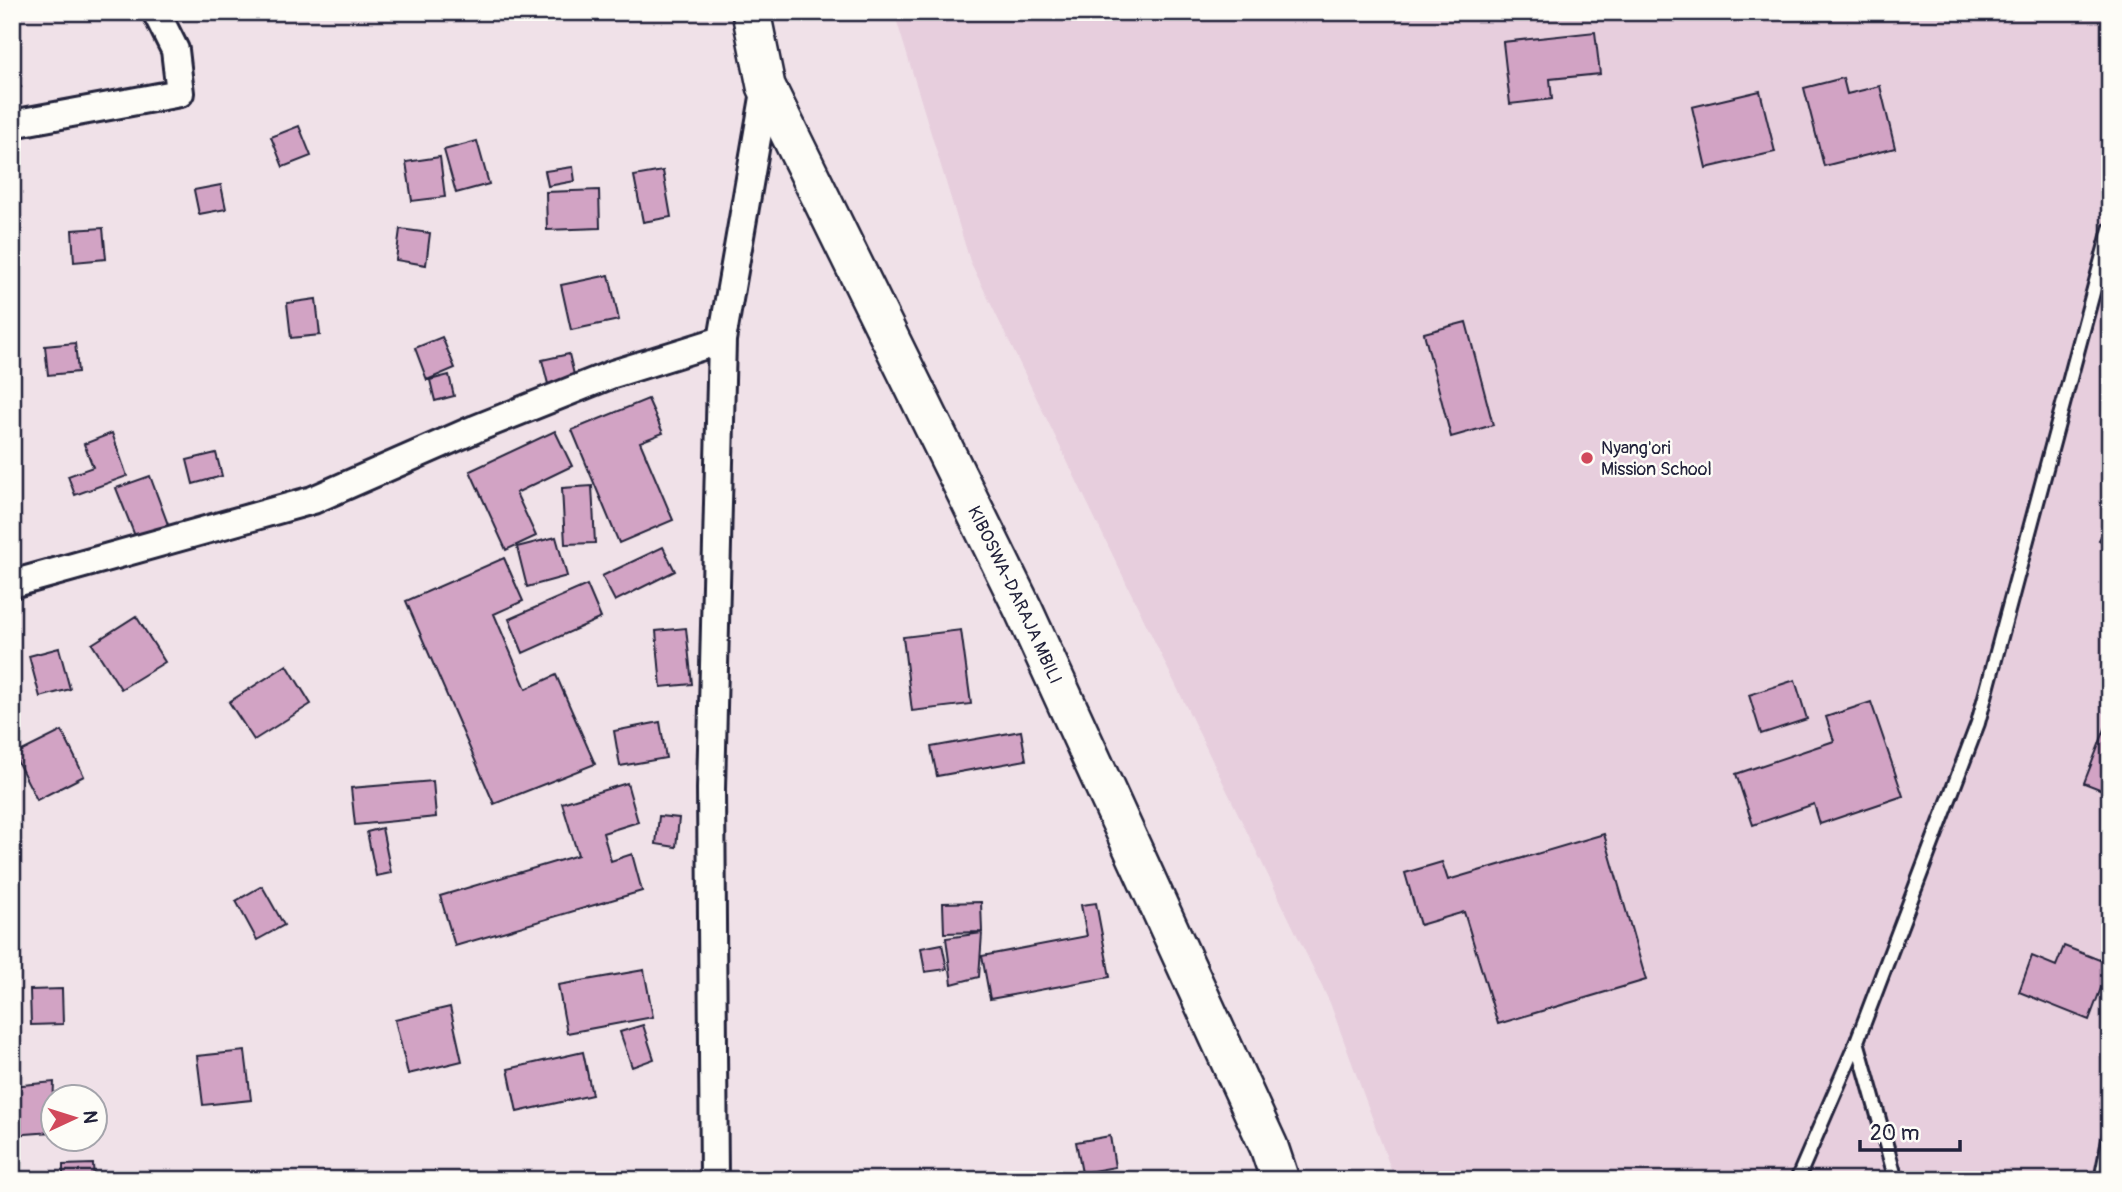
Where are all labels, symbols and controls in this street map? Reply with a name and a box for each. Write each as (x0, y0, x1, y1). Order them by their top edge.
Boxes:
place label: Nyang'ori Mission School (1601, 437, 1712, 481)
marker: Nyang'ori Mission School (1579, 450, 1595, 466)
street label: KIBOSWA-DARAJA MBILI (963, 502, 1067, 687)
north arrow (38, 1084, 108, 1154)
scale bar (1860, 1108, 1959, 1152)
text: N (78, 1110, 102, 1124)
text: 20 m (1870, 1120, 1919, 1147)

